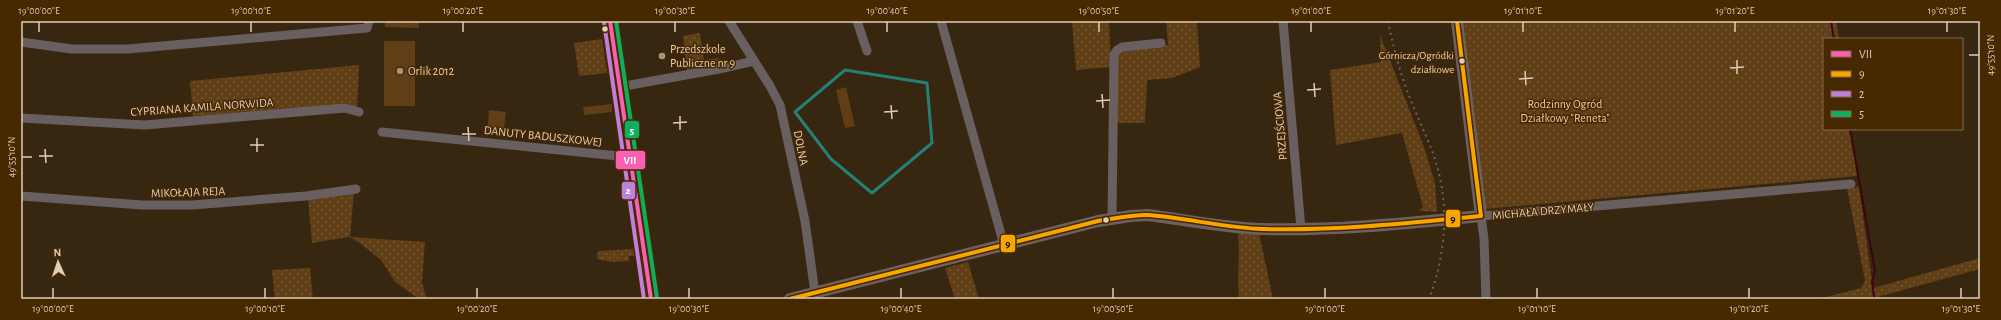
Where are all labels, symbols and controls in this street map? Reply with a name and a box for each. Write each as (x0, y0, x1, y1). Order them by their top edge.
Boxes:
text: 19°00'00"E (18, 6, 60, 16)
text: 19°00'10"E (231, 6, 271, 16)
text: 19°00'20"E (443, 6, 484, 16)
text: 19°00'30"E (655, 6, 695, 16)
text: 19°00'40"E (867, 6, 908, 16)
text: 19°00'50"E (1079, 6, 1119, 16)
text: 19°01'00"E (1291, 6, 1331, 16)
text: 19°01'10"E (1504, 6, 1542, 16)
text: 19°01'20"E (1716, 6, 1755, 16)
text: 19°01'30"E (1928, 6, 1966, 16)
unlabelled marker (600, 24, 610, 34)
text: 49°55'10"N (1986, 35, 1996, 75)
legend (1823, 38, 1963, 130)
place label: Przedszkole Publiczne nr 9 (670, 43, 735, 69)
text: VII (1859, 48, 1872, 60)
place label: Górnicza/Ogródki działkowe (1379, 50, 1454, 75)
marker: Przedszkole Publiczne nr 9 (657, 51, 667, 61)
marker: Górnicza/Ogródki działkowe (1457, 56, 1467, 66)
place label: Orlik 2012 (408, 65, 455, 77)
marker: Orlik 2012 (395, 66, 405, 76)
text: 9 (1859, 68, 1865, 80)
text: 2 (1859, 88, 1865, 100)
street label: PRZEJŚCIOWA (1269, 91, 1289, 161)
street label: CYPRIANA KAMILA NORWIDA (130, 96, 274, 118)
park label: Rodzinny Ogród Działkowy "Reneta" (1520, 98, 1610, 125)
text: 5 (1859, 108, 1864, 120)
line badge: 5 (624, 120, 640, 139)
street label: DANUTY BADUSZKOWEJ (483, 124, 603, 148)
text: 5 (630, 125, 635, 136)
street label: DOLNA (792, 129, 810, 167)
text: 49°55'10"N (7, 137, 17, 177)
line badge: VII (615, 150, 646, 170)
text: VII (624, 155, 636, 166)
line badge: 2 (621, 181, 636, 200)
street label: MIKOŁAJA REJA (151, 185, 225, 199)
text: 2 (625, 185, 631, 196)
street label: MICHAŁA DRZYMAŁY (1492, 201, 1595, 221)
line badge: 9 (1445, 209, 1461, 228)
text: 9 (1450, 214, 1456, 225)
unlabelled marker (1101, 215, 1111, 225)
line badge: 9 (1000, 234, 1016, 253)
text: 9 (1005, 239, 1011, 250)
north arrow (38, 242, 78, 282)
text: N (53, 247, 62, 258)
text: 19°00'00"E (32, 304, 74, 314)
text: 19°00'10"E (245, 304, 285, 314)
text: 19°00'20"E (457, 304, 498, 314)
text: 19°00'30"E (669, 304, 709, 314)
text: 19°00'40"E (881, 304, 922, 314)
text: 19°00'50"E (1093, 304, 1133, 314)
text: 19°01'00"E (1305, 304, 1345, 314)
text: 19°01'10"E (1518, 304, 1556, 314)
text: 19°01'20"E (1730, 304, 1769, 314)
text: 19°01'30"E (1942, 304, 1980, 314)

